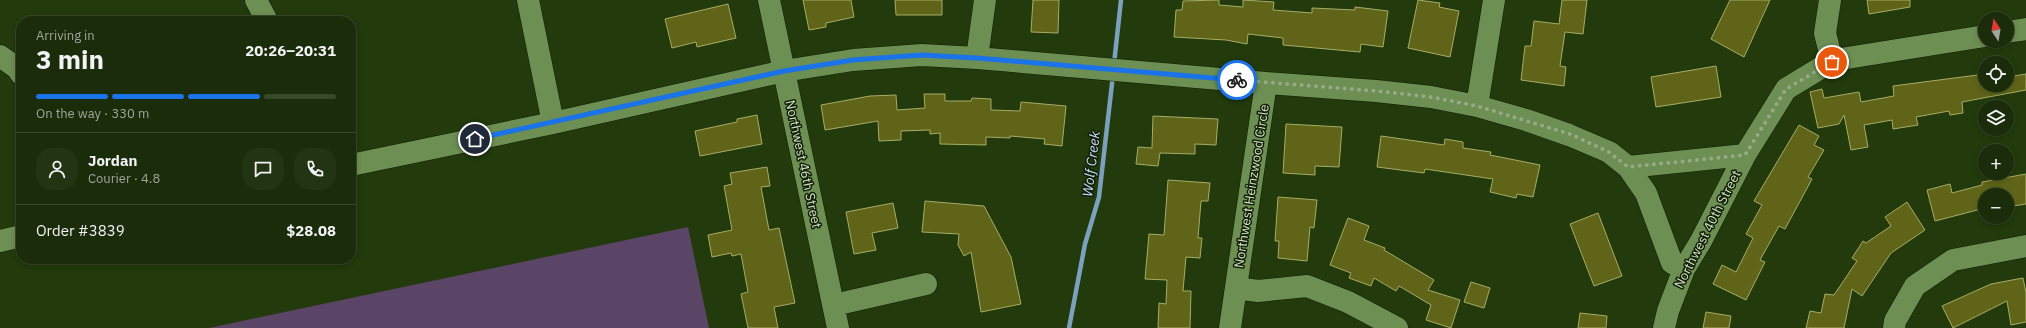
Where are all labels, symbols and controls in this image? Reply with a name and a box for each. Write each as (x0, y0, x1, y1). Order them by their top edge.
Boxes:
north arrow (1978, 12, 2014, 48)
map controls (1978, 12, 2014, 224)
text: Arriving in (36, 27, 95, 44)
text: 20:26–20:31 (245, 41, 336, 60)
text: 3 min (36, 42, 104, 76)
pin (1815, 45, 1849, 79)
icon: bag (1821, 51, 1843, 73)
button: locate (1978, 56, 2014, 92)
courier (1217, 60, 1257, 100)
icon: bike (1226, 69, 1248, 91)
street label: Northwest 46th Street (782, 99, 825, 230)
button: layers (1978, 100, 2014, 136)
street label: Northwest Heinzwood Circle (1230, 103, 1273, 269)
text: On the way · 330 m (36, 105, 149, 122)
pin (458, 122, 492, 156)
icon: home (464, 128, 486, 150)
water label: Wolf Creek (1078, 129, 1104, 198)
button: + (1978, 144, 2014, 180)
button: person (36, 148, 78, 190)
button: chat (242, 148, 284, 190)
button: phone (294, 148, 336, 190)
text: Jordan (88, 151, 137, 170)
street label: Northwest 40th Street (1670, 167, 1745, 291)
text: Courier · 4.8 (88, 170, 160, 187)
button: − (1978, 188, 2014, 224)
text: Order #3839 (36, 221, 125, 240)
text: $28.08 (286, 221, 336, 240)

